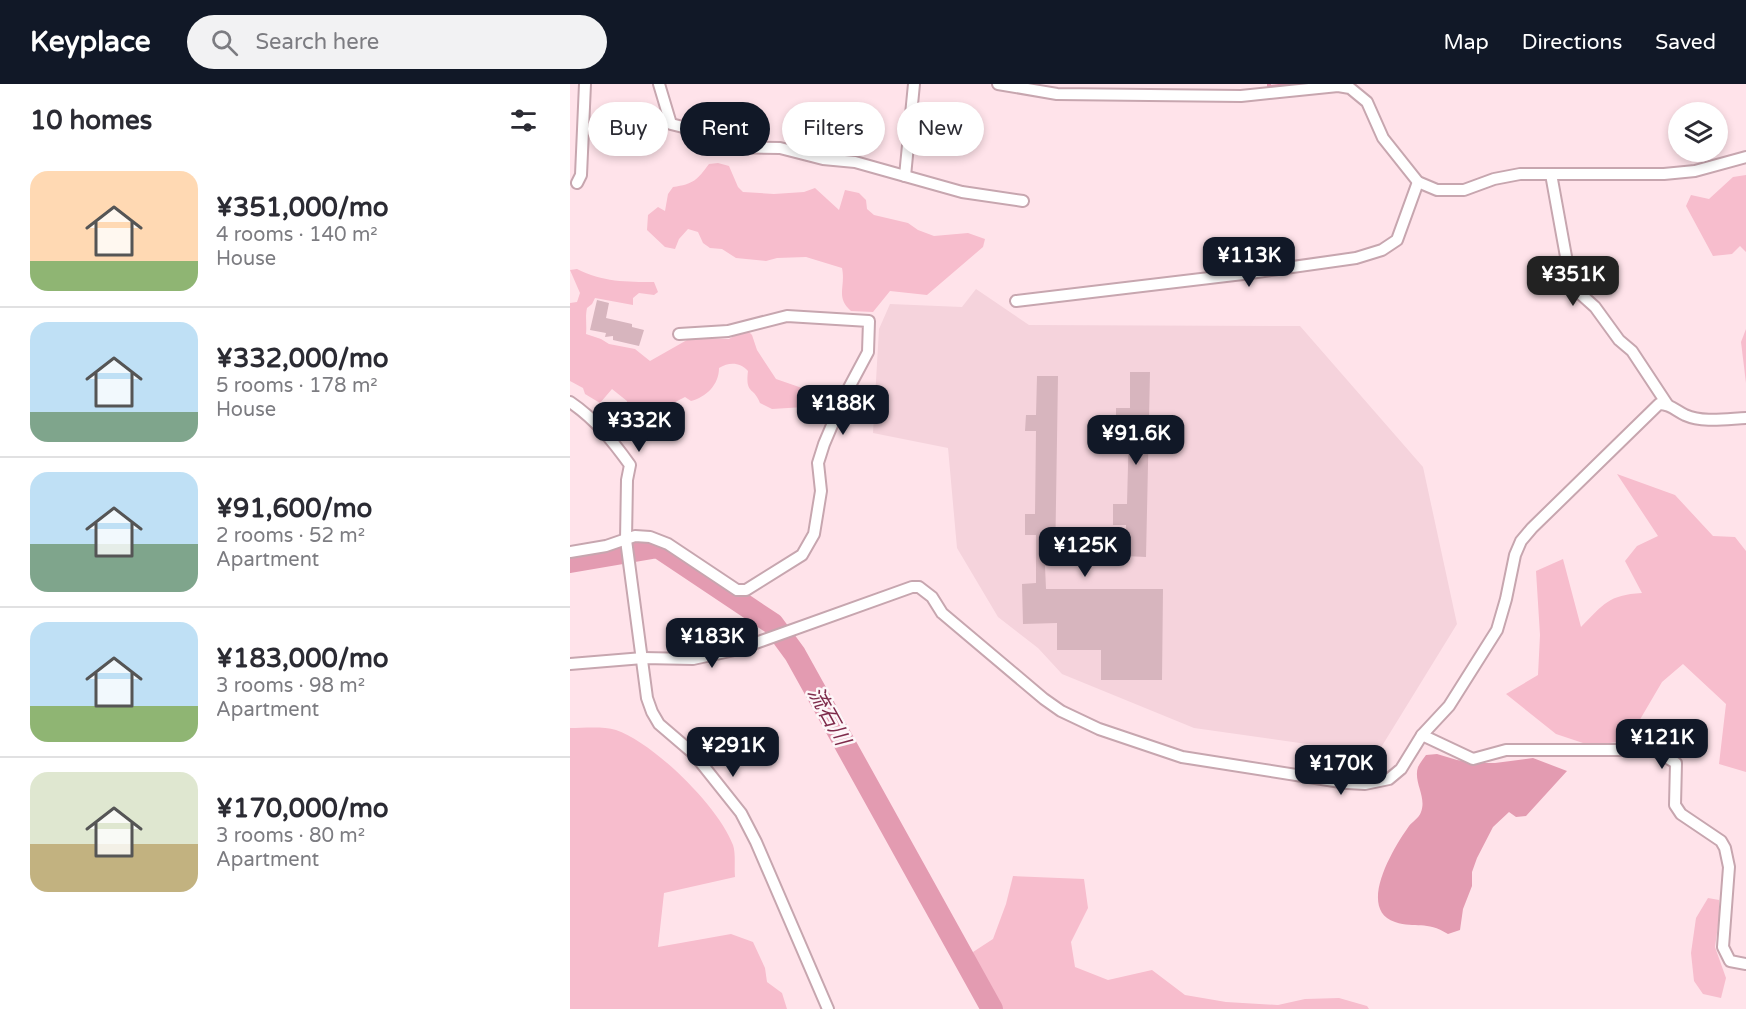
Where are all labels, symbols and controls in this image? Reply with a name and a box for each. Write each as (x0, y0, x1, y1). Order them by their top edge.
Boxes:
search box (187, 15, 607, 69)
text: Keyplace (30, 25, 151, 59)
icon: search (208, 26, 241, 59)
text: Search here (256, 29, 379, 55)
text: Map (1443, 30, 1489, 55)
text: Directions (1522, 30, 1622, 55)
text: Saved (1655, 30, 1716, 55)
chip: Buy (588, 102, 668, 156)
chip: Rent (680, 102, 770, 156)
chip: Filters (782, 102, 885, 156)
chip: New (897, 102, 984, 156)
map controls (1668, 102, 1728, 162)
button: layers (1668, 102, 1728, 162)
icon: filters (507, 104, 540, 137)
text: 10 homes (30, 105, 152, 136)
text: ¥351,000/mo (216, 192, 389, 223)
icon: home (78, 195, 150, 267)
text: 4 rooms · 140 m² (216, 223, 378, 247)
pin: ¥113K (1207, 237, 1291, 288)
text: ¥113K (1217, 244, 1281, 268)
text: House (216, 247, 276, 271)
pin: ¥351K (1531, 256, 1615, 307)
text: ¥351K (1541, 263, 1605, 287)
text: ¥332,000/mo (216, 343, 389, 374)
icon: home (78, 346, 150, 418)
text: 5 rooms · 178 m² (216, 374, 378, 398)
pin: ¥188K (801, 385, 885, 436)
text: ¥188K (811, 392, 875, 416)
text: House (216, 398, 276, 422)
pin: ¥332K (597, 402, 681, 453)
text: ¥332K (607, 409, 671, 433)
pin: ¥91.6K (1087, 415, 1185, 466)
text: ¥91.6K (1101, 422, 1171, 446)
text: ¥91,600/mo (216, 493, 372, 524)
icon: home (78, 496, 150, 568)
text: 2 rooms · 52 m² (216, 524, 365, 548)
pin: ¥125K (1043, 527, 1127, 578)
text: ¥125K (1053, 534, 1117, 558)
text: Apartment (216, 548, 319, 572)
pin: ¥183K (670, 618, 754, 669)
text: ¥183K (680, 625, 744, 649)
text: ¥183,000/mo (216, 643, 389, 674)
icon: home (78, 646, 150, 718)
text: 3 rooms · 98 m² (216, 674, 365, 698)
water label: 流石川 (802, 683, 856, 752)
text: Apartment (216, 698, 319, 722)
pin: ¥121K (1620, 719, 1704, 770)
text: ¥121K (1630, 726, 1694, 750)
pin: ¥291K (691, 727, 775, 778)
text: ¥291K (701, 734, 765, 758)
pin: ¥170K (1299, 745, 1383, 796)
text: ¥170K (1309, 752, 1373, 776)
text: ¥170,000/mo (216, 793, 389, 824)
icon: home (78, 796, 150, 868)
text: 3 rooms · 80 m² (216, 824, 365, 848)
text: Apartment (216, 848, 319, 872)

